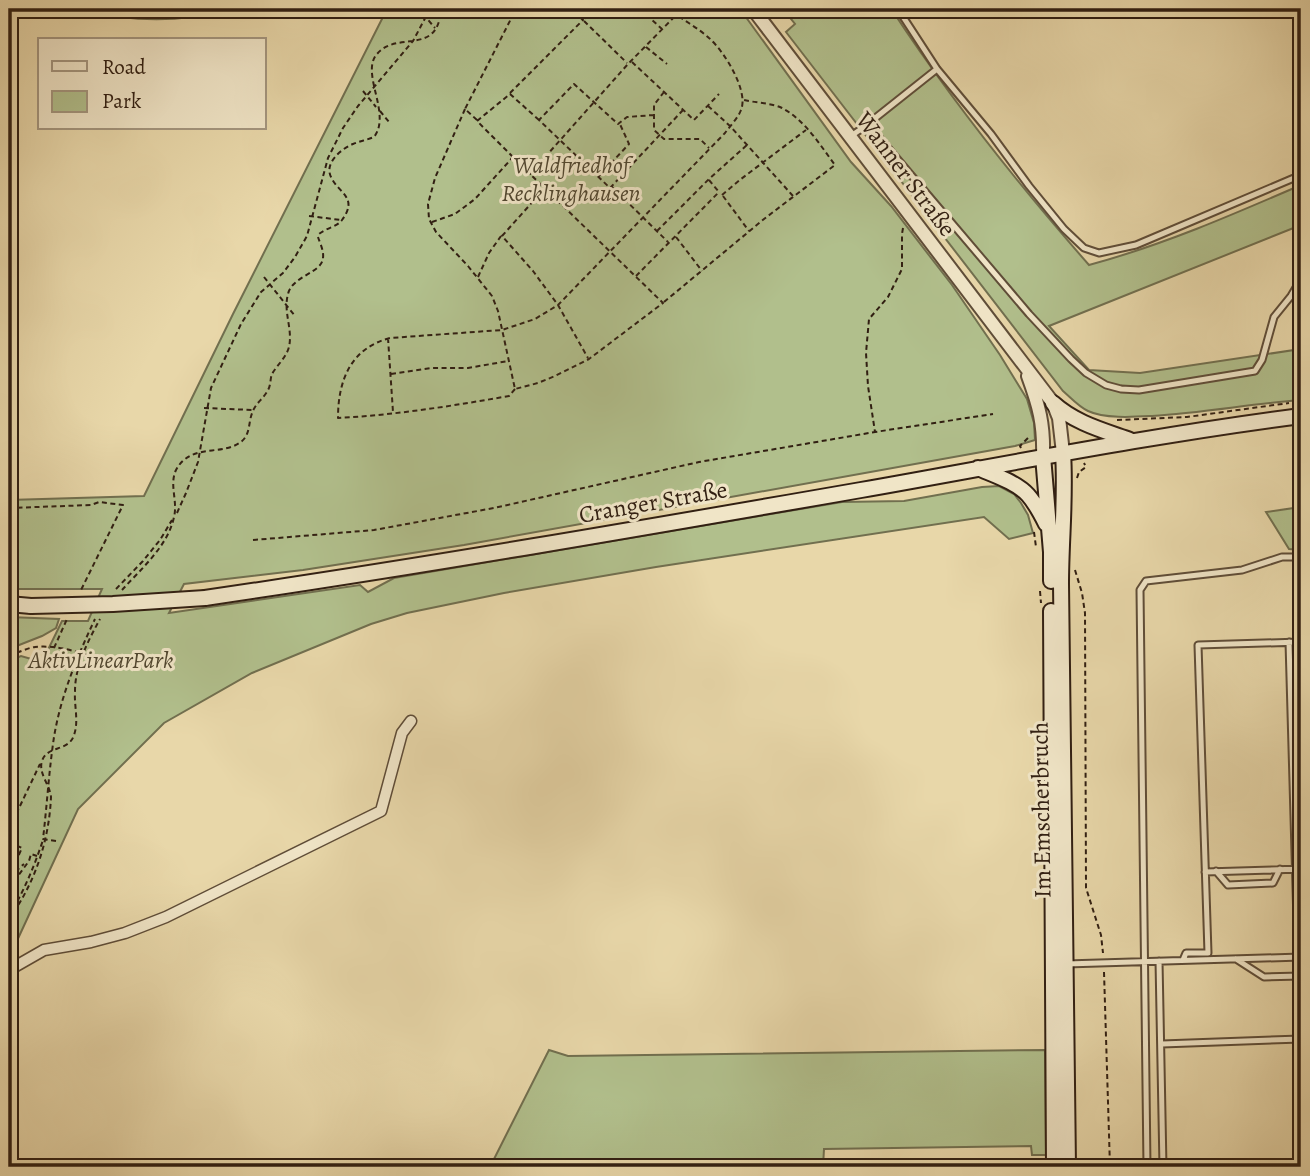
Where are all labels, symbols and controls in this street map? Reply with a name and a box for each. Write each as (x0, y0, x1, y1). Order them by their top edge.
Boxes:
legend (38, 38, 266, 130)
text: Road (102, 53, 146, 81)
text: Park (102, 87, 142, 115)
street label: Wanner Straße (848, 104, 963, 243)
park label: Waldfriedhof Recklinghausen (502, 149, 641, 209)
street label: Cranger Straße (576, 473, 730, 531)
park label: AktivLinearPark (27, 644, 174, 676)
street label: Im Emscherbruch (1023, 721, 1059, 899)

